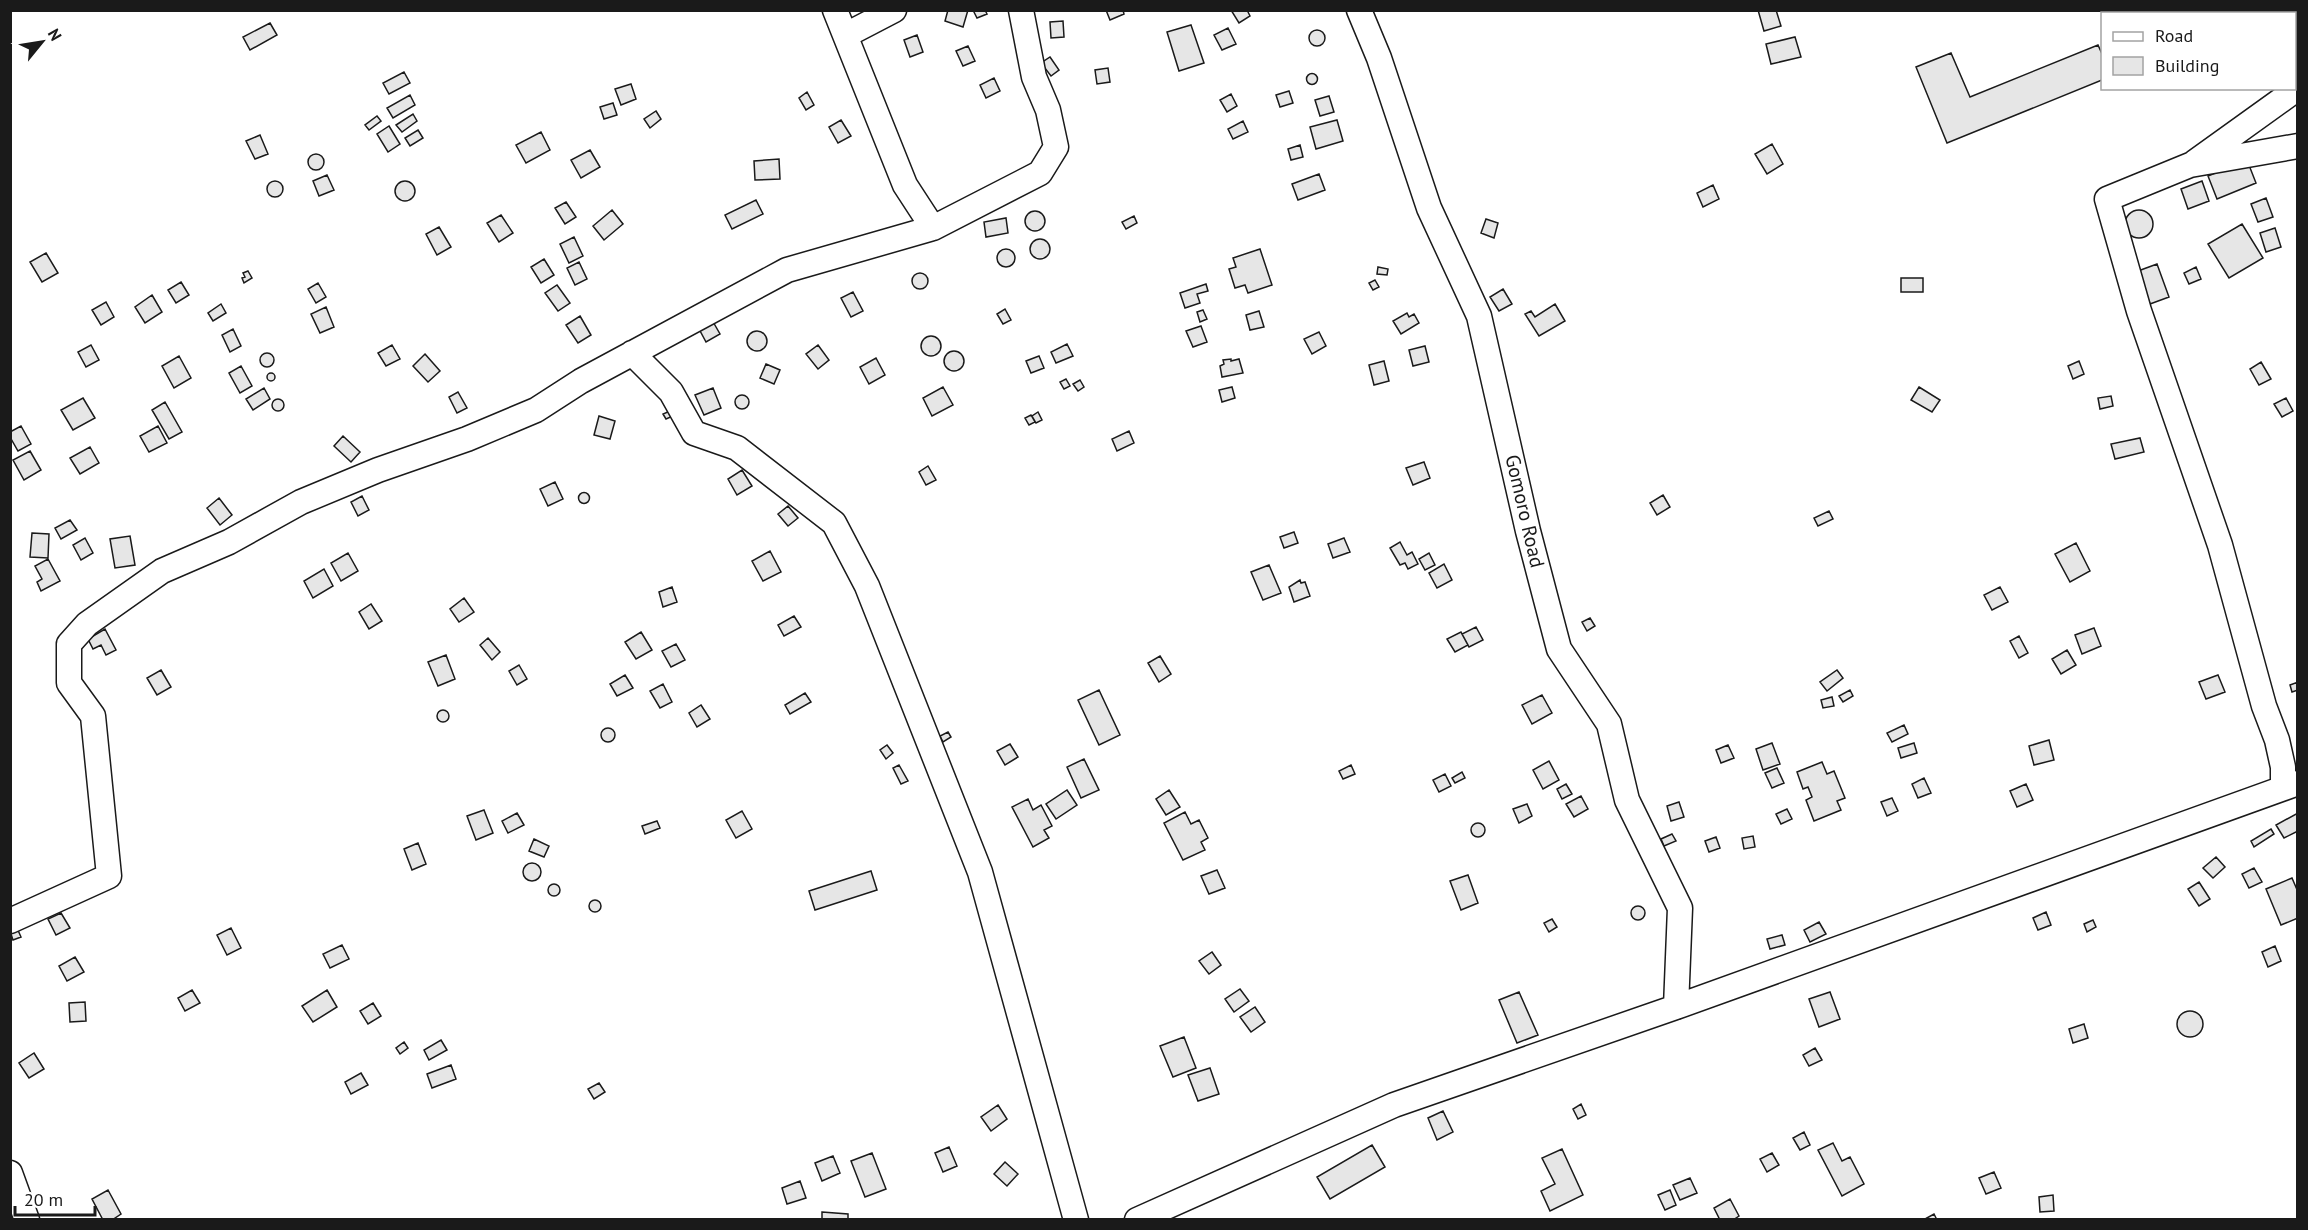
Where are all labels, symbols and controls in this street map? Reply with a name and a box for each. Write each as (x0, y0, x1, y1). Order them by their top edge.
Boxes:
north arrow (12, 12, 72, 72)
legend (2101, 12, 2296, 90)
text: Road (2155, 24, 2193, 47)
text: N (44, 25, 66, 44)
text: Building (2155, 54, 2219, 77)
street label: Gomoro Road (1499, 452, 1551, 570)
scale bar (15, 1179, 94, 1217)
text: 20 m (24, 1188, 63, 1211)

